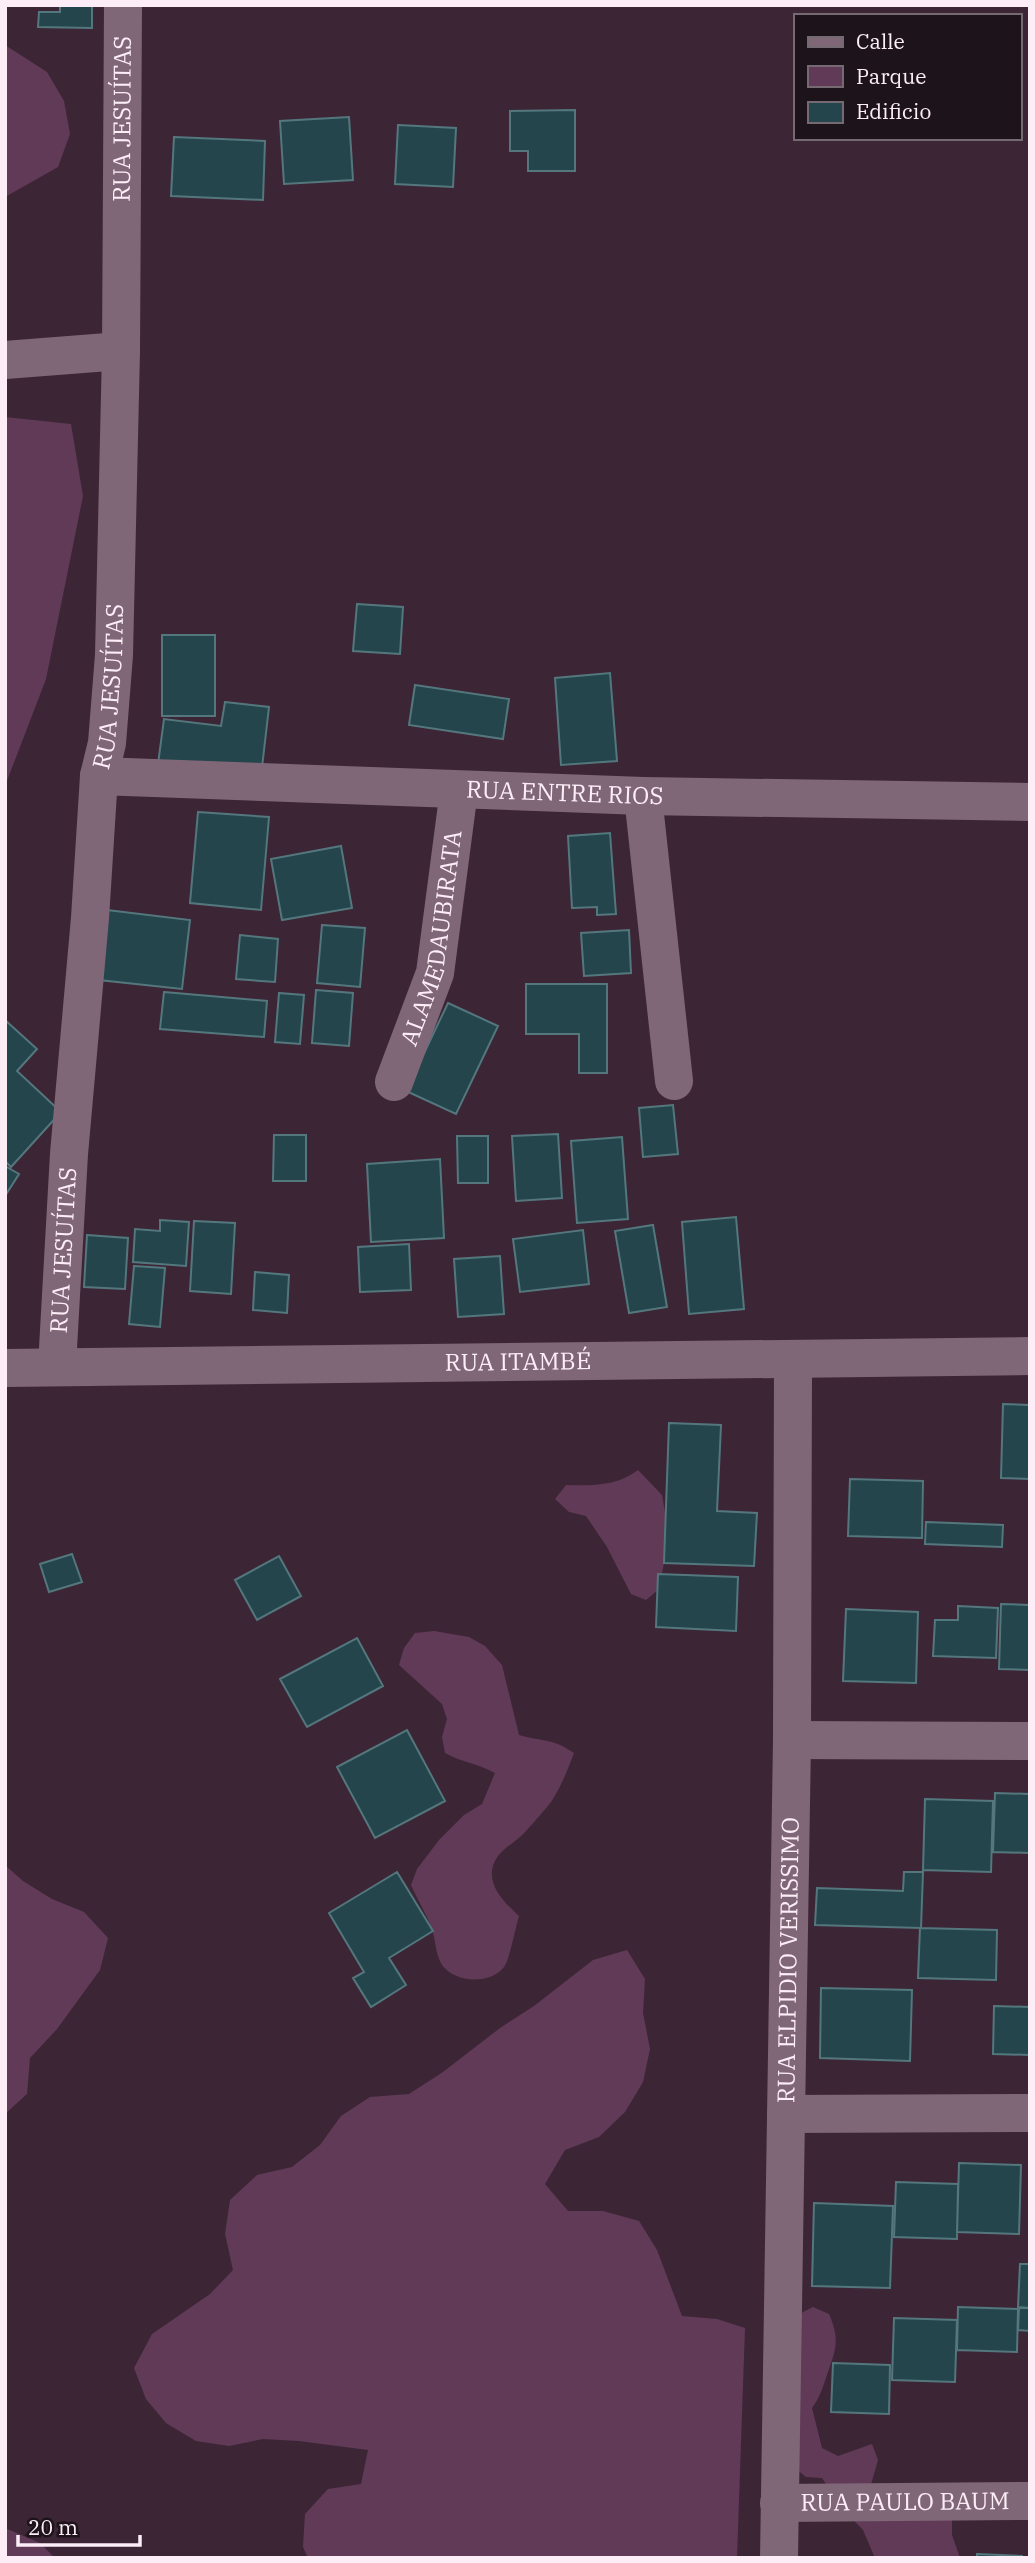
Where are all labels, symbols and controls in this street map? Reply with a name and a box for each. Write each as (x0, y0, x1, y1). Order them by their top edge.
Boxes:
legend (794, 14, 1021, 140)
text: Calle (856, 27, 905, 55)
street label: RUA JESUÍTAS (105, 36, 138, 202)
text: Parque (856, 62, 926, 90)
text: Edificio (856, 97, 931, 125)
street label: RUA JESUÍTAS (84, 603, 130, 772)
street label: RUA ENTRE RIOS (465, 773, 664, 811)
street label: ALAMEDAUBIRATA (392, 828, 469, 1050)
street label: RUA JESUÍTAS (42, 1166, 83, 1334)
street label: RUA ITAMBÉ (445, 1344, 591, 1378)
street label: RUA ELPIDIO VERISSIMO (769, 1817, 806, 2103)
street label: RUA PAULO BAUM (800, 2484, 1010, 2518)
scale bar (18, 2504, 140, 2548)
text: 20 m (28, 2513, 78, 2541)

